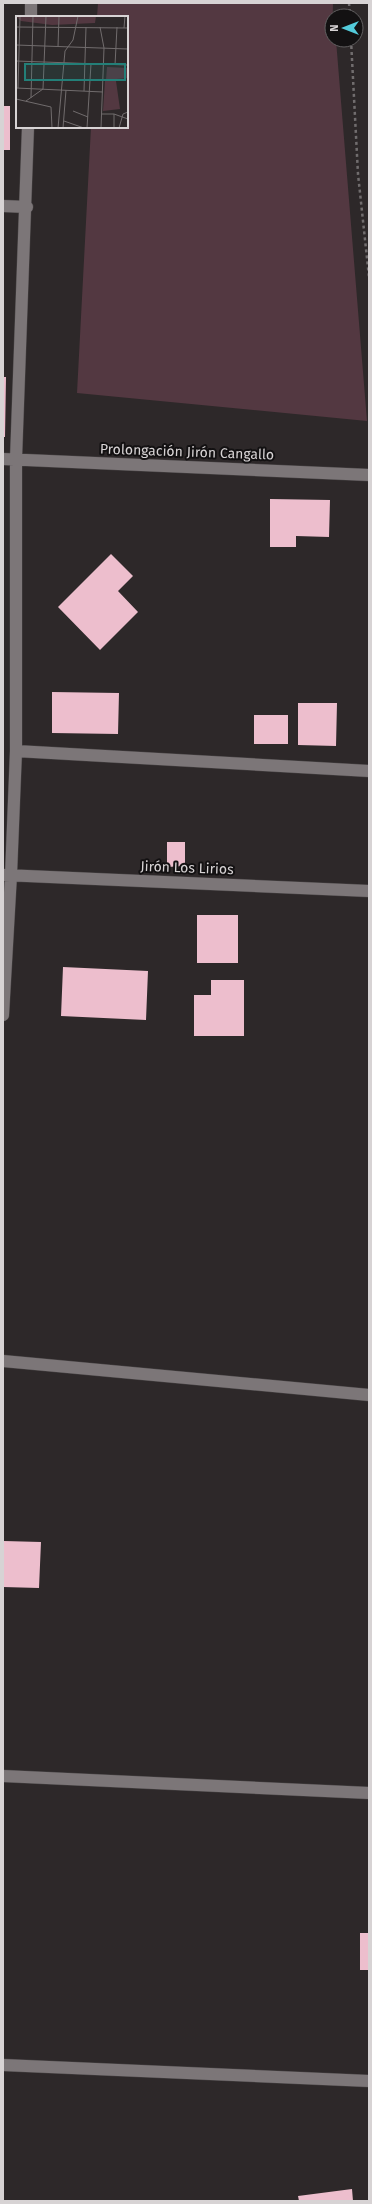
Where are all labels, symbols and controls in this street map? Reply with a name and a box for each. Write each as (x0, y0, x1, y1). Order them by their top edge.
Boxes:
north arrow (324, 8, 364, 48)
inset map (16, 16, 128, 128)
text: N (328, 24, 341, 32)
street label: Prolongación Jirón Cangallo (100, 440, 274, 464)
street label: Jirón Los Lirios (140, 858, 234, 878)

